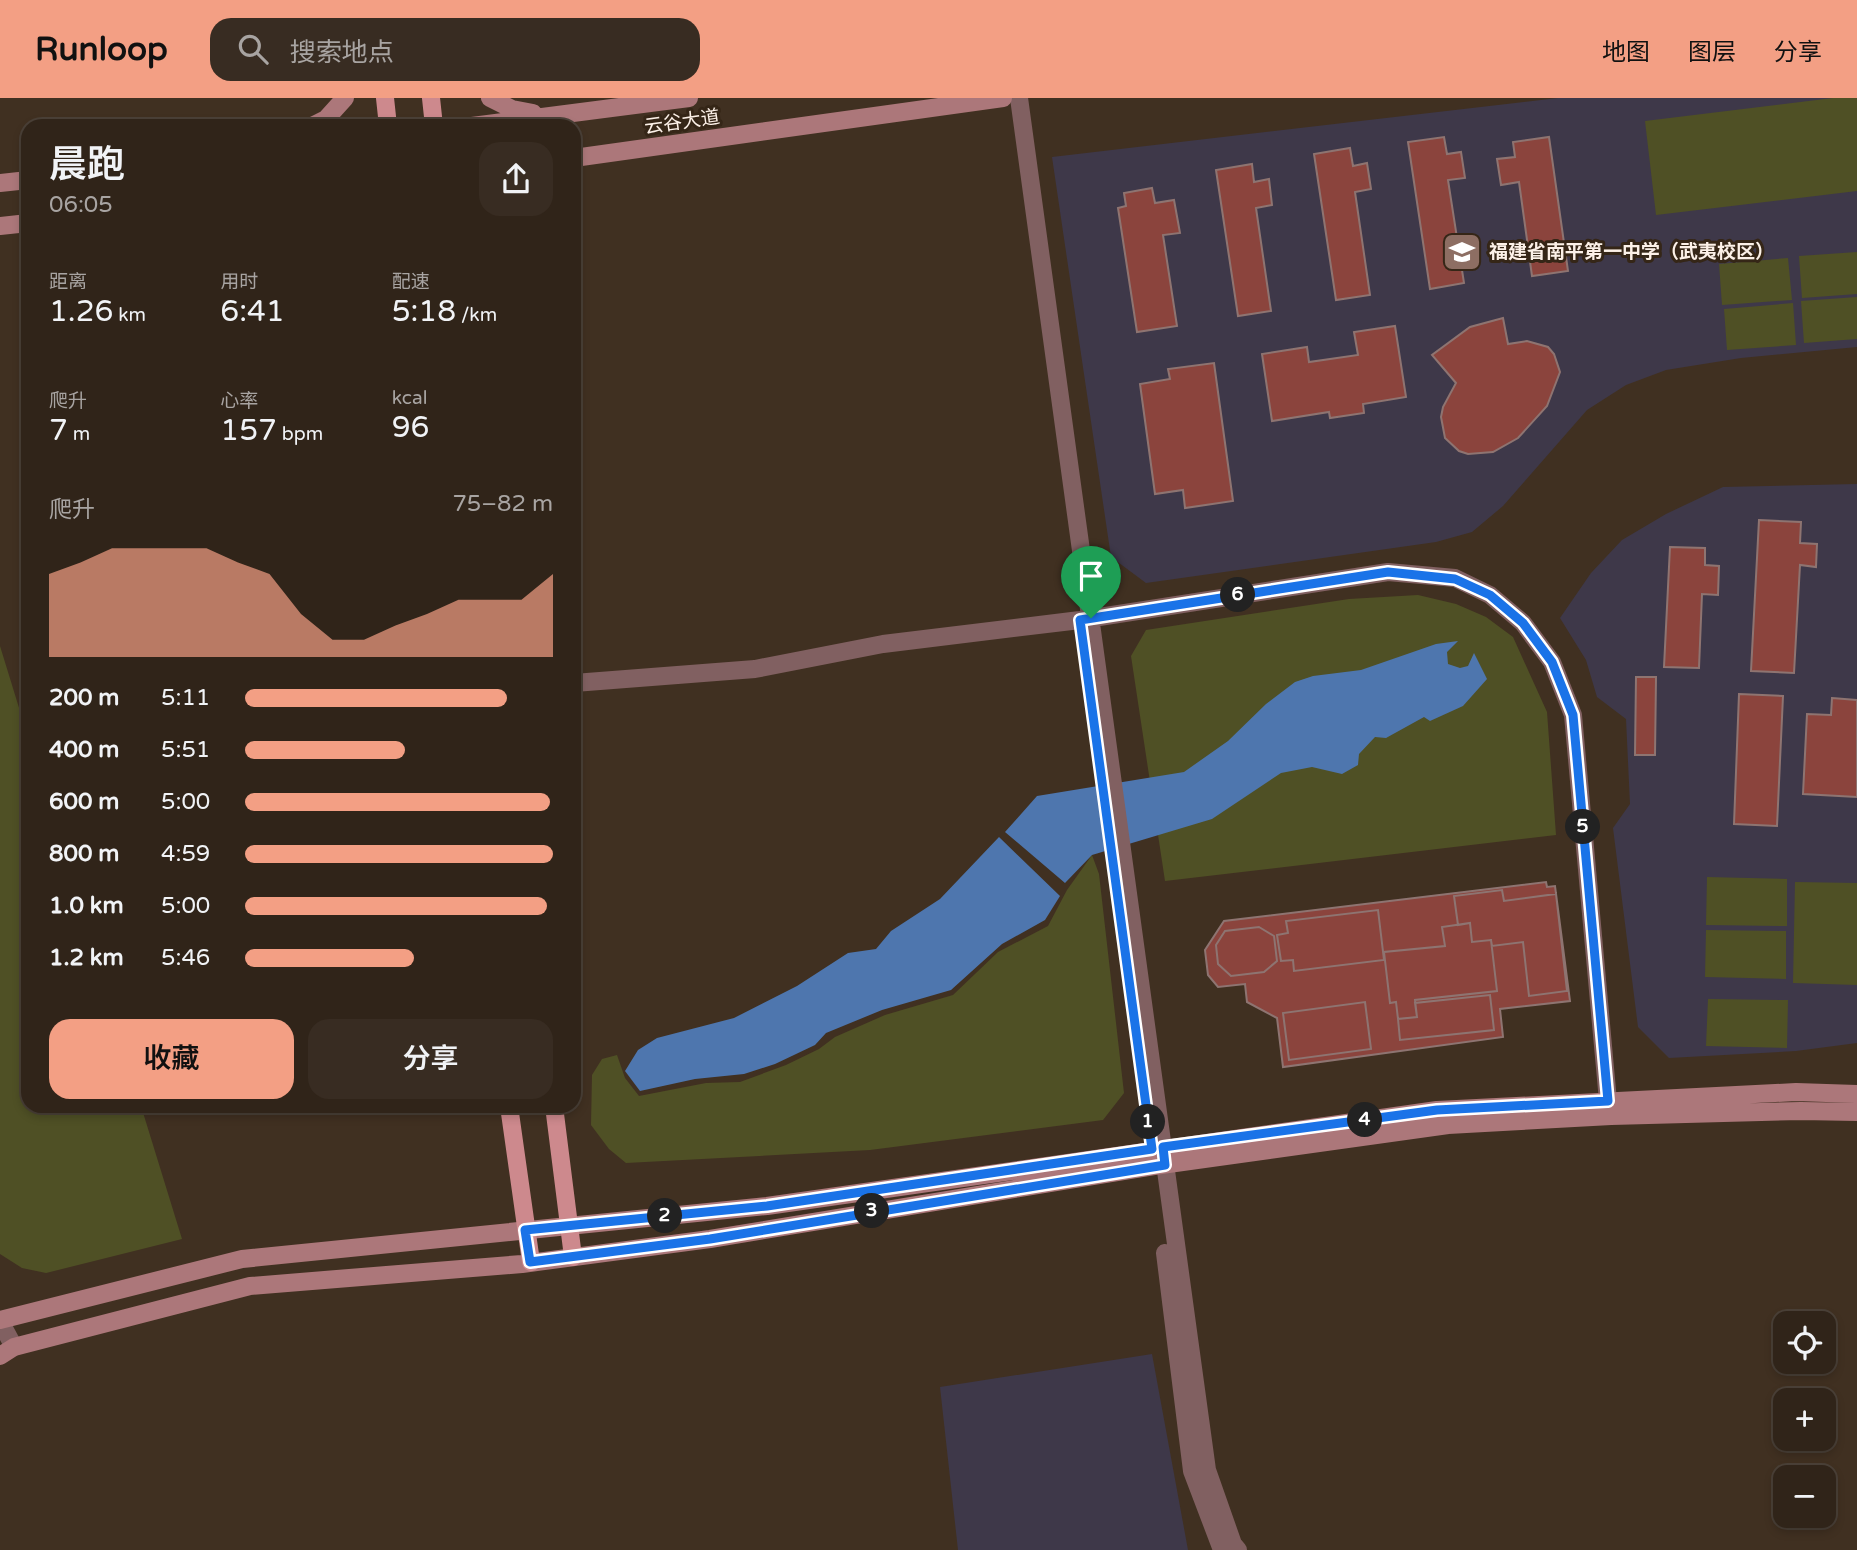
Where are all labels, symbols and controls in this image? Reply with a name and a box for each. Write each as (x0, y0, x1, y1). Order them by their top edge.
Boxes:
search box (210, 18, 700, 81)
text: Runloop (35, 30, 168, 69)
icon: search (234, 30, 272, 68)
text: 搜索地点 (290, 37, 394, 68)
text: 地图 (1602, 38, 1650, 67)
text: 图层 (1688, 38, 1736, 67)
text: 分享 (1774, 38, 1822, 67)
street label: 云谷大道 (643, 106, 721, 138)
text: 晨跑 (49, 142, 125, 188)
button: share (479, 142, 553, 216)
text: 06:05 (49, 191, 113, 219)
school or university icon: 福建省南平第一中学（武夷校区） (1441, 231, 1483, 273)
place label: 福建省南平第一中学（武夷校区） (1489, 241, 1774, 263)
text: 距离 (49, 271, 87, 293)
text: 用时 (220, 271, 258, 293)
text: 配速 (392, 271, 430, 293)
text: 1.26 (49, 293, 113, 330)
text: 6:41 (220, 293, 285, 330)
text: 5:18 (392, 293, 456, 330)
text: km (113, 304, 146, 326)
text: /km (456, 304, 497, 326)
text: kcal (392, 387, 427, 409)
text: 爬升 (49, 390, 87, 412)
text: 心率 (220, 390, 258, 412)
text: 96 (392, 409, 429, 446)
text: 7 (49, 412, 68, 449)
text: 157 (220, 412, 277, 449)
text: m (68, 423, 90, 445)
text: bpm (277, 423, 323, 445)
text: 75–82 m (452, 490, 553, 518)
text: 爬升 (49, 496, 95, 524)
pin (1061, 546, 1121, 618)
icon: arrive (1072, 557, 1110, 595)
pin: 6 (1220, 578, 1256, 612)
text: 6 (1232, 583, 1243, 605)
text: 200 m (49, 684, 119, 712)
text: 5:11 (161, 684, 210, 712)
text: 400 m (49, 736, 119, 764)
text: 5:51 (161, 736, 210, 764)
text: 600 m (49, 788, 119, 816)
text: 5:00 (161, 788, 210, 816)
pin: 5 (1566, 810, 1600, 844)
text: 5 (1577, 815, 1588, 837)
text: 800 m (49, 840, 119, 868)
text: 4:59 (161, 840, 210, 868)
text: 1.0 km (49, 892, 124, 920)
text: 5:00 (161, 892, 210, 920)
text: 1.2 km (49, 944, 124, 972)
text: 5:46 (161, 944, 210, 972)
button: 收藏 (49, 1019, 294, 1099)
button: 分享 (308, 1019, 553, 1099)
pin: 4 (1348, 1102, 1382, 1138)
pin: 1 (1130, 1104, 1166, 1140)
text: 4 (1359, 1108, 1370, 1130)
text: 1 (1142, 1110, 1153, 1132)
pin: 3 (854, 1194, 890, 1228)
pin: 2 (648, 1198, 682, 1234)
text: 3 (866, 1199, 877, 1221)
text: 2 (659, 1204, 670, 1226)
map controls (1773, 1311, 1836, 1528)
button: locate (1773, 1311, 1836, 1374)
button: + (1773, 1388, 1836, 1451)
button: − (1773, 1465, 1836, 1528)

